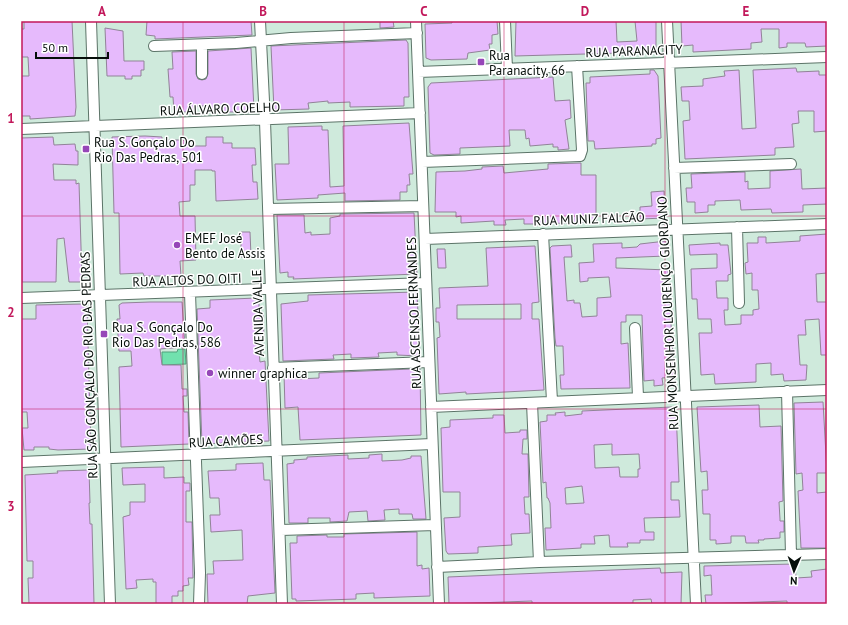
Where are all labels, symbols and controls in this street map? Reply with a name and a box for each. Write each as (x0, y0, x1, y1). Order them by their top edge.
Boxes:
text: A (98, 3, 106, 20)
text: B (259, 3, 267, 20)
text: C (420, 3, 428, 20)
text: D (581, 3, 589, 20)
text: E (743, 3, 750, 20)
scale bar (36, 34, 108, 60)
text: 50 m (42, 40, 68, 55)
street label: RUA PARANACITY (585, 41, 684, 61)
place label: Rua Paranacity, 66 (489, 47, 565, 79)
marker: Rua Paranacity, 66 (476, 57, 486, 67)
street label: RUA ÁLVARO COELHO (159, 98, 281, 120)
text: 1 (7, 110, 15, 127)
place label: Rua S. Gonçalo Do Rio Das Pedras, 501 (94, 134, 203, 166)
marker: Rua S. Gonçalo Do Rio Das Pedras, 501 (81, 144, 91, 154)
street label: RUA MONSENHOR LOURENÇO GIORDANO (653, 196, 683, 430)
street label: RUA MUNIZ FALCÃO (533, 209, 645, 229)
place label: EMEF José Bento de Assis (185, 230, 265, 262)
street label: RUA ASCENSO FERNANDES (403, 237, 425, 389)
marker: EMEF José Bento de Assis (172, 240, 182, 250)
street label: RUA SÃO GONÇALO DO RIO DAS PEDRAS (77, 251, 101, 479)
street label: AVENIDA VALLE (248, 269, 268, 357)
street label: RUA ALTOS DO OITI (132, 270, 242, 290)
text: 2 (7, 304, 15, 321)
place label: Rua S. Gonçalo Do Rio Das Pedras, 586 (112, 319, 221, 351)
marker: Rua S. Gonçalo Do Rio Das Pedras, 586 (99, 329, 109, 339)
place label: winner graphica (218, 365, 308, 382)
marker: winner graphica (205, 368, 215, 378)
street label: RUA CAMÕES (188, 431, 264, 451)
text: 3 (7, 498, 15, 515)
north arrow (774, 551, 814, 591)
text: N (790, 574, 798, 588)

